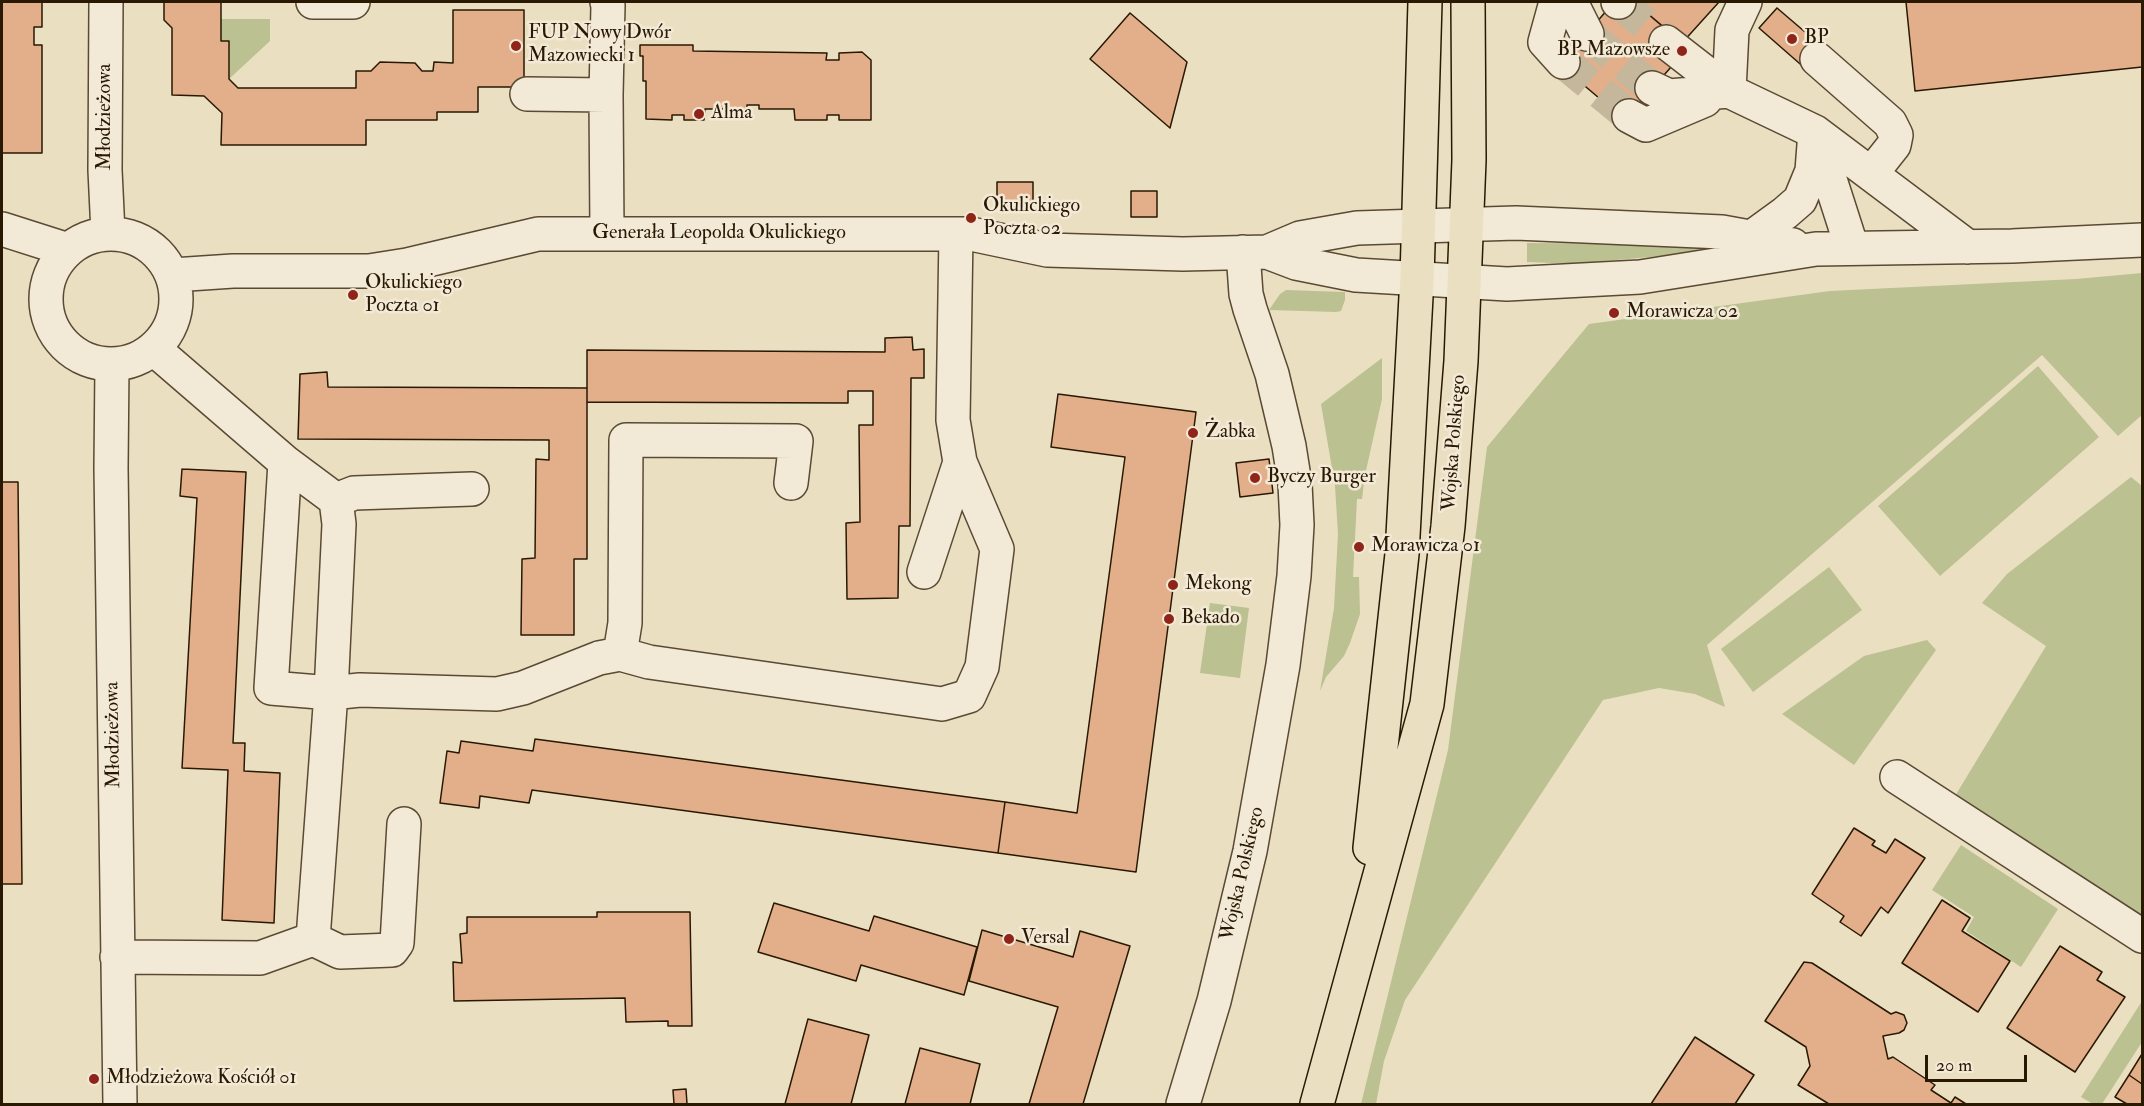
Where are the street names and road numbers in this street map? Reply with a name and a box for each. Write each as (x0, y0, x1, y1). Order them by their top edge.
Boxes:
street label: Młodzieżowa (94, 64, 118, 170)
street label: Generała Leopolda Okulickiego (592, 222, 846, 246)
street label: Wojska Polskiego (1438, 374, 1472, 512)
street label: Młodzieżowa (101, 681, 127, 789)
street label: Wojska Polskiego (1216, 805, 1270, 943)

